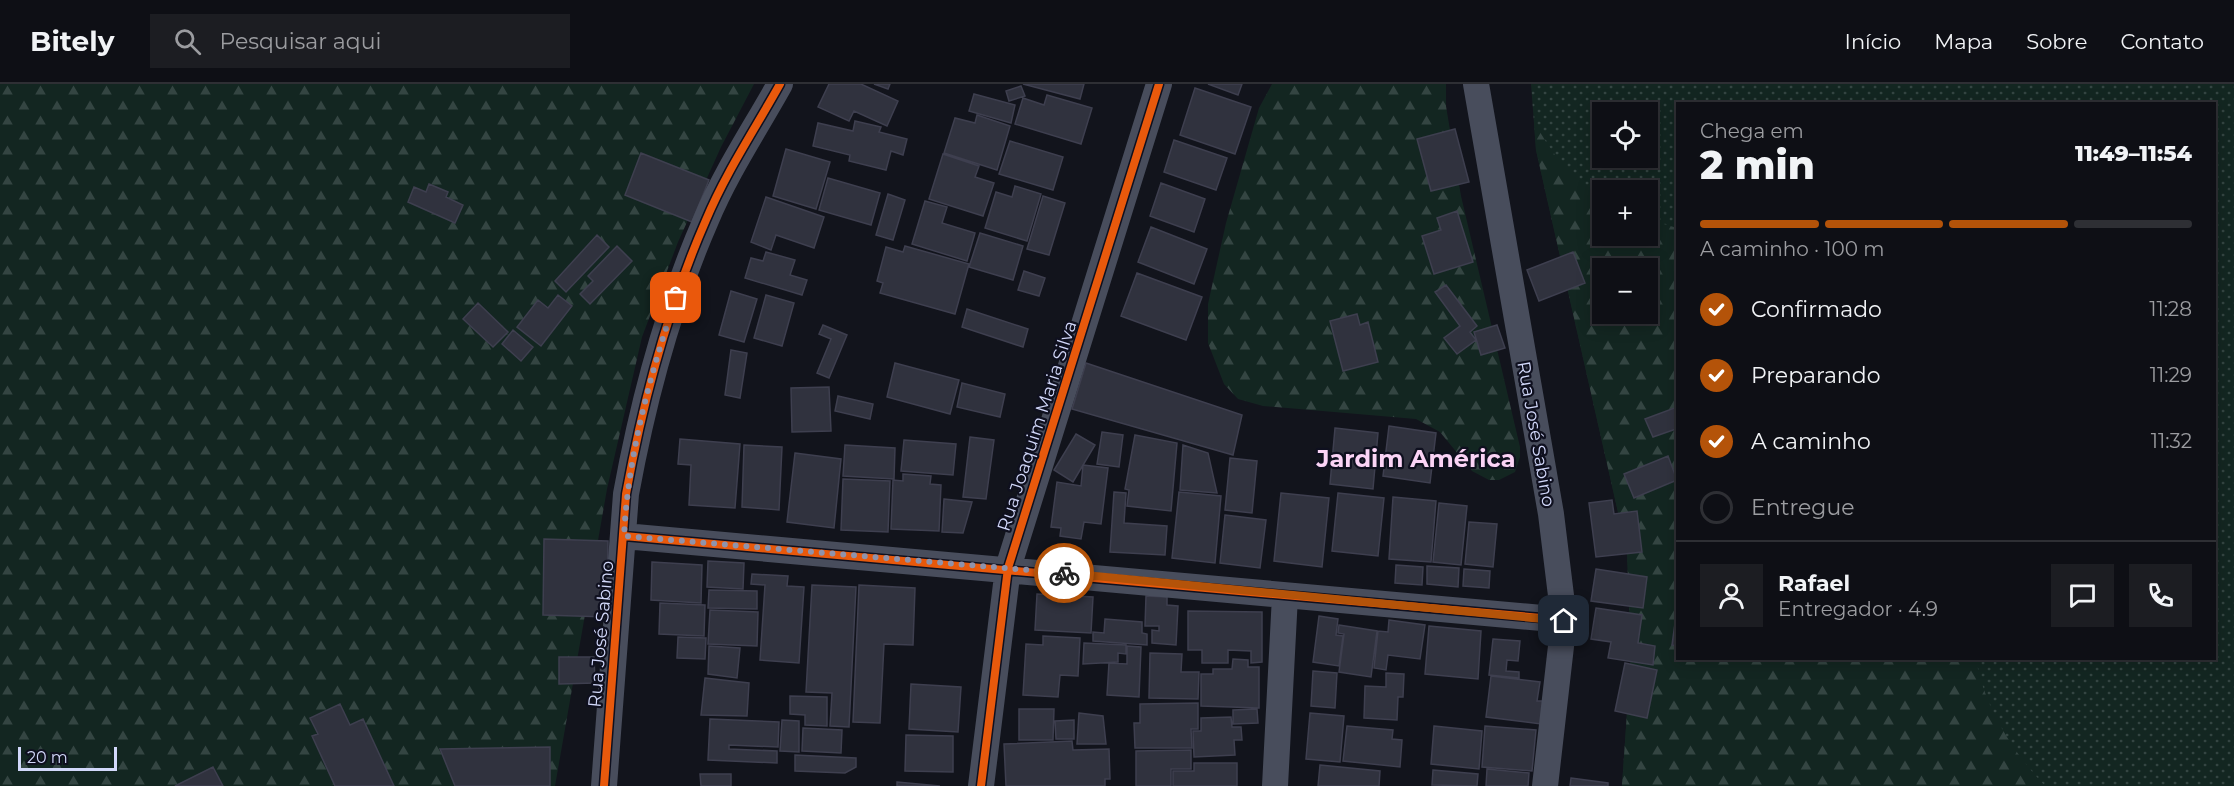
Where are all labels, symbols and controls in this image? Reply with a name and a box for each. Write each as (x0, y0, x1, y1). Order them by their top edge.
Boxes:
search box (150, 14, 570, 68)
text: Bitely (30, 24, 114, 58)
icon: search (171, 25, 204, 58)
text: Pesquisar aqui (219, 28, 381, 55)
text: Início (1845, 29, 1901, 54)
text: Mapa (1934, 29, 1993, 54)
text: Sobre (2026, 29, 2087, 54)
text: Contato (2120, 29, 2204, 54)
map controls (1592, 102, 1658, 324)
button: locate (1592, 102, 1658, 168)
text: Chega em (1700, 119, 1804, 143)
text: 11:49–11:54 (2075, 140, 2192, 167)
text: 2 min (1700, 141, 1815, 189)
button: + (1592, 180, 1658, 246)
text: A caminho · 100 m (1700, 237, 1885, 261)
button: − (1592, 258, 1658, 324)
pin (650, 272, 701, 323)
icon: bag (659, 281, 692, 314)
icon: check (1700, 293, 1733, 326)
text: Confirmado (1751, 296, 1882, 323)
text: 11:28 (2149, 297, 2192, 321)
street label: Rua Joaquim Maria Silva (993, 318, 1081, 534)
icon: check (1700, 359, 1733, 392)
street label: Rua José Sabino (1512, 360, 1560, 508)
text: Preparando (1751, 362, 1880, 389)
text: 11:29 (2150, 363, 2192, 387)
icon: check (1700, 425, 1733, 458)
text: A caminho (1751, 428, 1871, 455)
text: 11:32 (2151, 429, 2192, 453)
district label: Jardim América (1315, 444, 1516, 473)
text: Entregue (1751, 494, 1855, 521)
courier (1034, 543, 1094, 603)
icon: bike (1048, 557, 1081, 590)
street label: Rua José Sabino (584, 560, 618, 708)
button: person (1700, 564, 1763, 627)
button: chat (2051, 564, 2114, 627)
button: phone (2129, 564, 2192, 627)
text: Rafael (1778, 570, 1850, 597)
pin (1538, 595, 1589, 646)
text: Entregador · 4.9 (1778, 597, 1938, 621)
icon: home (1547, 604, 1580, 637)
scale bar (18, 744, 117, 772)
text: 20 m (27, 748, 68, 767)

